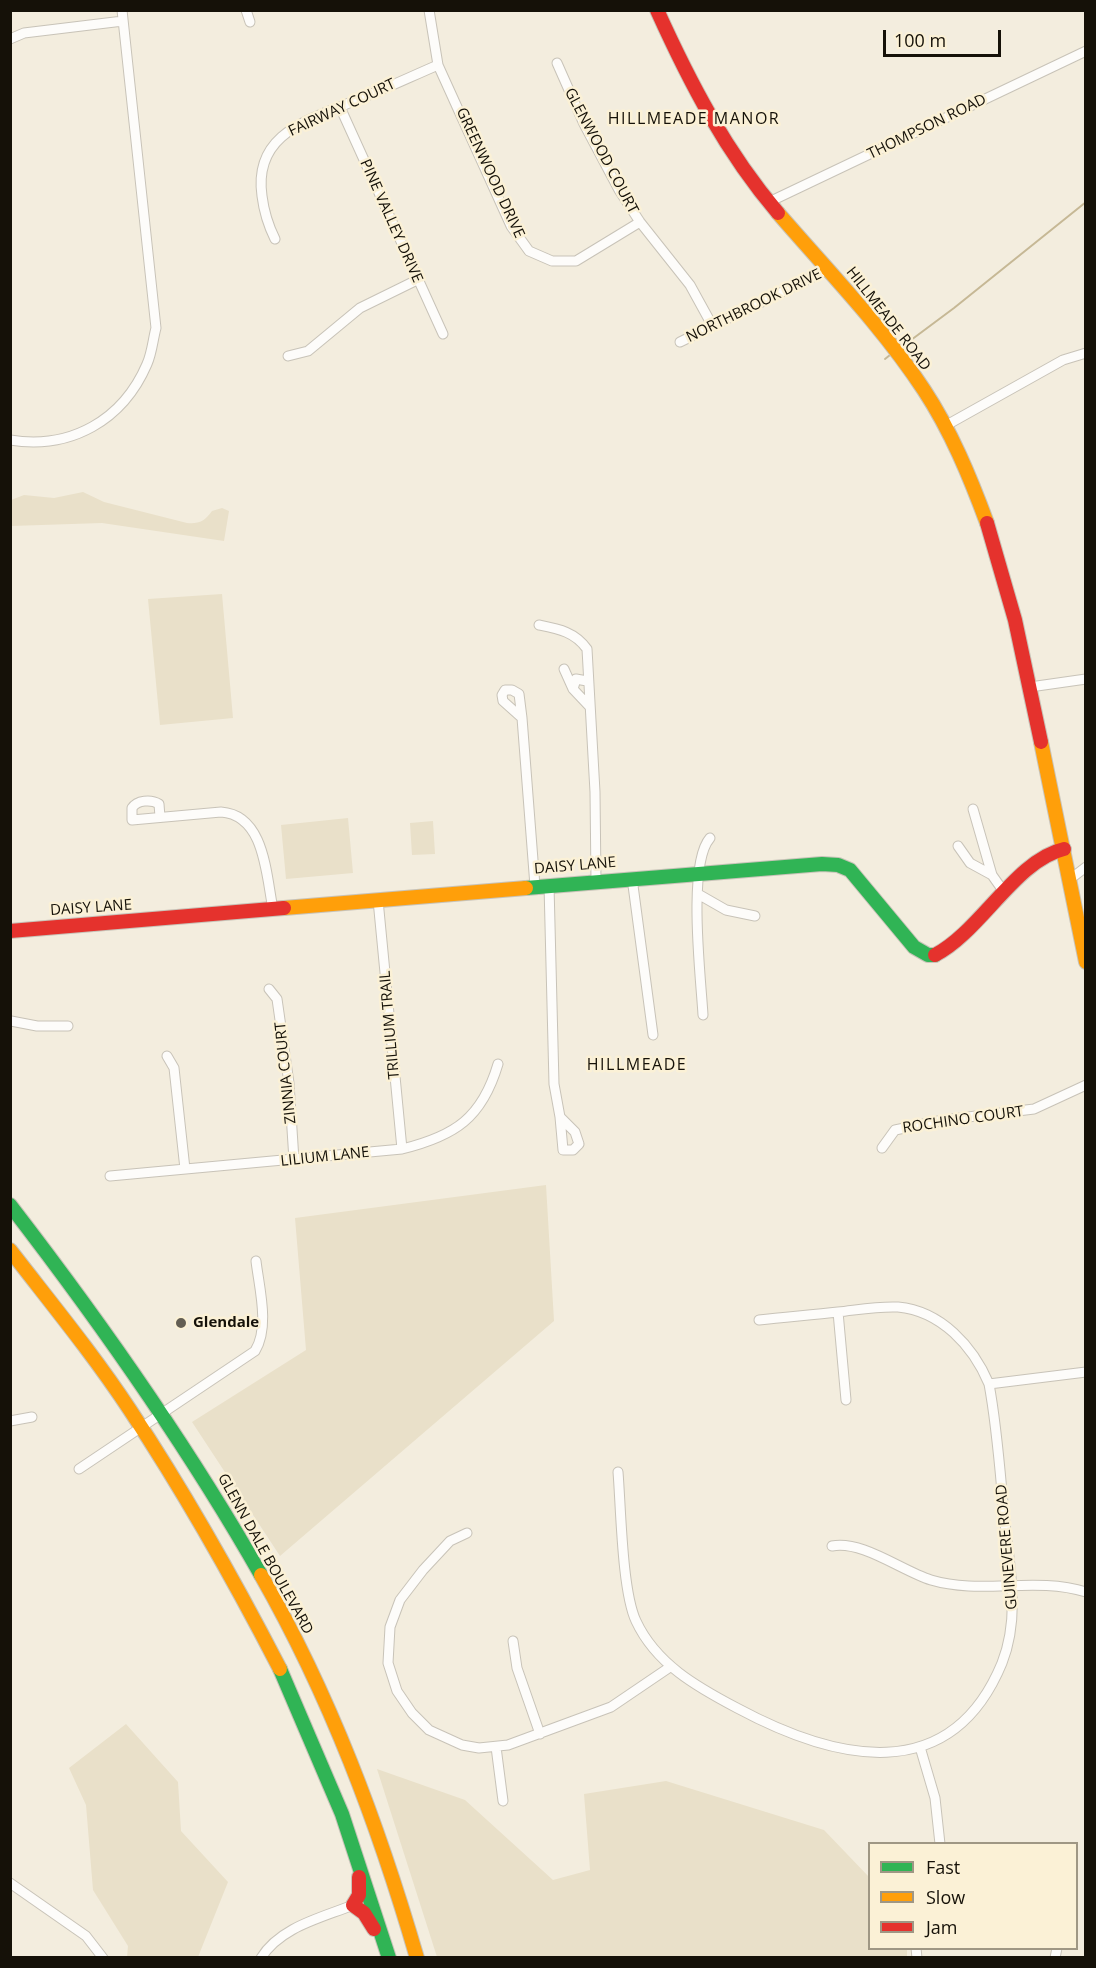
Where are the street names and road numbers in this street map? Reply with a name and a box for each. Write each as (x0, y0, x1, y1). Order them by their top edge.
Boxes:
street label: FAIRWAY COURT (286, 75, 398, 141)
street label: GLENWOOD COURT (560, 85, 642, 217)
street label: THOMPSON ROAD (865, 90, 989, 164)
street label: GREENWOOD DRIVE (452, 105, 528, 241)
street label: PINE VALLEY DRIVE (356, 157, 426, 285)
street label: HILLMEADE ROAD (842, 264, 934, 374)
street label: NORTHBROOK DRIVE (683, 265, 825, 347)
street label: DAISY LANE (533, 853, 617, 879)
street label: DAISY LANE (49, 896, 133, 920)
street label: TRILLIUM TRAIL (376, 970, 404, 1080)
street label: ZINNIA COURT (272, 1021, 300, 1125)
street label: ROCHINO COURT (901, 1103, 1025, 1137)
street label: LILIUM LANE (280, 1143, 370, 1171)
street label: GLENN DALE BOULEVARD (213, 1470, 317, 1638)
street label: GUINEVERE ROAD (993, 1484, 1021, 1610)

